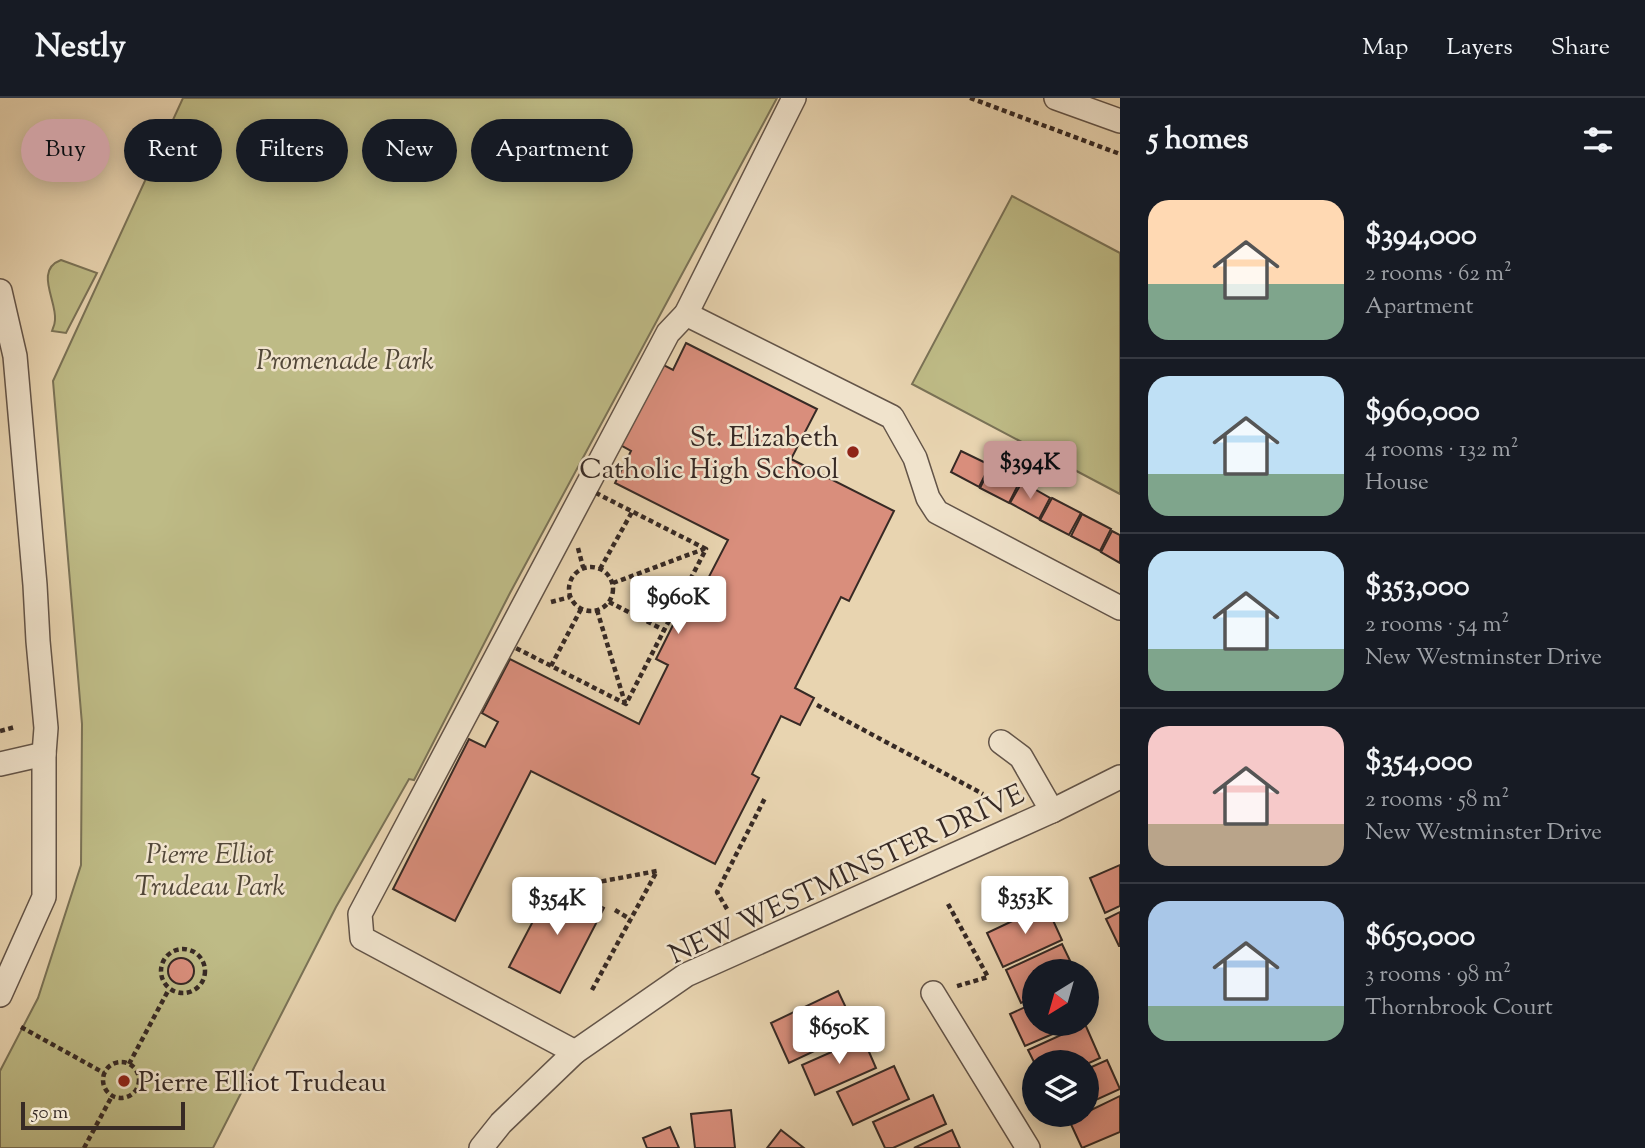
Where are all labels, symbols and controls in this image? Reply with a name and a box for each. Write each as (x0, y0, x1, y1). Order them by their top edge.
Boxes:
text: Nestly (35, 24, 126, 72)
text: Map (1362, 31, 1408, 65)
text: Layers (1446, 31, 1513, 65)
text: Share (1551, 31, 1610, 65)
chip: Buy (21, 119, 110, 182)
chip: Rent (124, 119, 222, 182)
chip: Filters (236, 119, 348, 182)
chip: New (362, 119, 457, 182)
chip: Apartment (471, 119, 633, 182)
text: 5 homes (1148, 119, 1249, 162)
icon: filters (1579, 121, 1617, 159)
text: $394,000 (1365, 215, 1477, 258)
icon: home (1204, 228, 1288, 312)
text: 2 rooms · 62 m² (1365, 258, 1512, 291)
text: Apartment (1365, 291, 1474, 324)
park label: Promenade Park (256, 342, 434, 382)
text: $960,000 (1365, 391, 1480, 434)
icon: home (1204, 404, 1288, 488)
place label: St. Elizabeth Catholic High School (579, 419, 839, 491)
text: 4 rooms · 132 m² (1365, 434, 1518, 467)
pin: $394K (981, 442, 1079, 501)
marker: St. Elizabeth Catholic High School (845, 444, 861, 460)
text: $394K (1000, 447, 1060, 480)
text: House (1365, 467, 1429, 500)
text: $353,000 (1365, 566, 1470, 609)
pin: $960K (629, 576, 727, 636)
icon: home (1204, 579, 1288, 663)
text: $960K (646, 582, 710, 615)
text: 2 rooms · 54 m² (1365, 609, 1509, 642)
text: New Westminster Drive (1365, 642, 1602, 675)
text: $354,000 (1365, 741, 1473, 784)
icon: home (1204, 754, 1288, 838)
street label: NEW WESTMINSTER DRIVE (663, 776, 1032, 976)
text: 2 rooms · 58 m² (1365, 784, 1509, 817)
text: New Westminster Drive (1365, 817, 1602, 850)
park label: Pierre Elliot Trudeau Park (135, 836, 286, 908)
pin: $353K (976, 876, 1074, 936)
pin: $354K (508, 878, 606, 937)
text: $353K (997, 882, 1053, 915)
text: $354K (528, 883, 586, 916)
text: $650,000 (1365, 916, 1475, 959)
icon: home (1204, 929, 1288, 1013)
north arrow (1022, 959, 1099, 1036)
map controls (1022, 959, 1099, 1127)
text: 3 rooms · 98 m² (1365, 959, 1511, 992)
text: Thornbrook Court (1365, 992, 1553, 1025)
pin: $650K (790, 1006, 888, 1066)
text: $650K (809, 1012, 869, 1045)
button: layers (1022, 1050, 1099, 1127)
place label: Pierre Elliot Trudeau (138, 1064, 386, 1104)
marker: Pierre Elliot Trudeau (116, 1073, 132, 1089)
scale bar (21, 1099, 186, 1131)
text: 50 m (32, 1100, 68, 1127)

